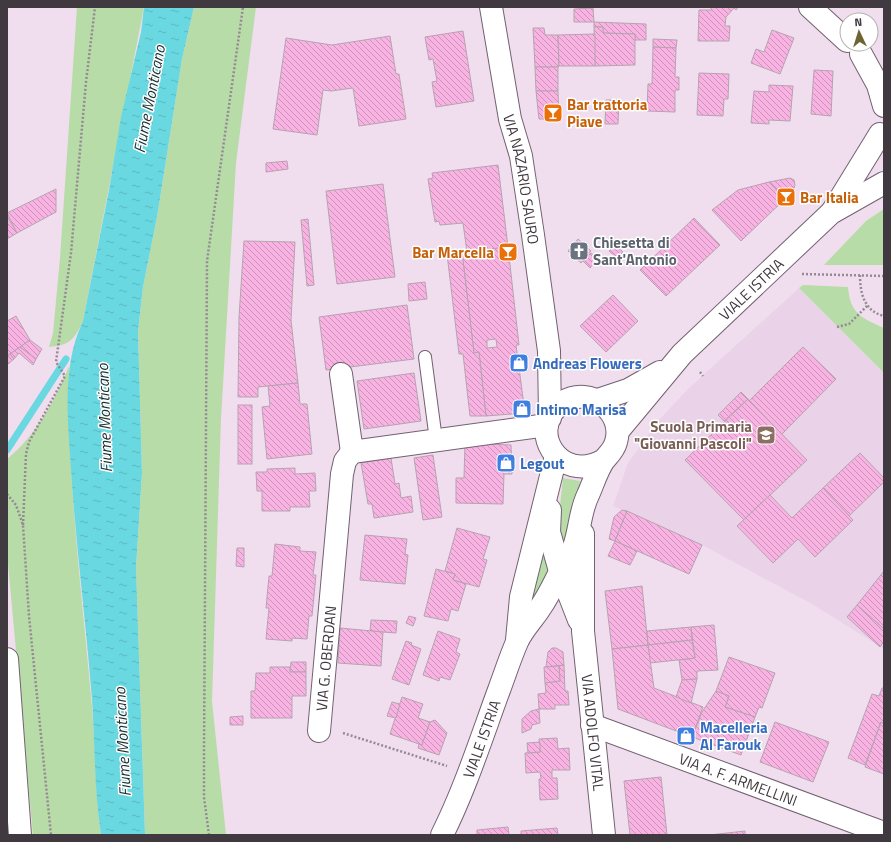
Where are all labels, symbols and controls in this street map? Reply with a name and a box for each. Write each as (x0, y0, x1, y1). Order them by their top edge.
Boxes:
north arrow (839, 12, 879, 52)
text: N (854, 14, 863, 30)
water label: Fiume Monticano (127, 42, 171, 155)
place label: Bar trattoria Piave (567, 93, 648, 133)
bar icon: Bar trattoria Piave (542, 102, 564, 124)
street label: VIA NAZARIO SAURO (498, 112, 546, 246)
bar icon: Bar Italia (775, 186, 797, 208)
place label: Bar Italia (800, 186, 859, 209)
place label: Chiesetta di Sant'Antonio (593, 231, 677, 271)
church icon: Chiesetta di Sant'Antonio (568, 240, 590, 262)
place label: Bar Marcella (412, 241, 494, 264)
bar icon: Bar Marcella (497, 241, 519, 263)
street label: VIALE ISTRIA (713, 252, 789, 325)
shop icon: Andreas Flowers (508, 352, 530, 374)
place label: Andreas Flowers (533, 352, 642, 375)
water label: Fiume Monticano (90, 362, 118, 473)
shop icon: Intimo Marisa (511, 398, 533, 420)
place label: Intimo Marisa (536, 398, 627, 421)
place label: Scuola Primaria "Giovanni Pascoli" (634, 415, 752, 455)
school or university icon: Scuola Primaria "Giovanni Pascoli" (755, 424, 777, 446)
shop icon: Legout (495, 452, 517, 474)
place label: Legout (520, 452, 565, 475)
street label: VIA G. OBERDAN (309, 605, 342, 712)
street label: VIA ADOLFO VITAL (576, 673, 611, 792)
water label: Fiume Monticano (107, 686, 137, 797)
street label: VIALE ISTRIA (456, 696, 506, 781)
place label: Macelleria Al Farouk (700, 716, 768, 756)
shop icon: Macelleria Al Farouk (675, 725, 697, 747)
street label: VIA A. F. ARMELLINI (676, 747, 801, 812)

